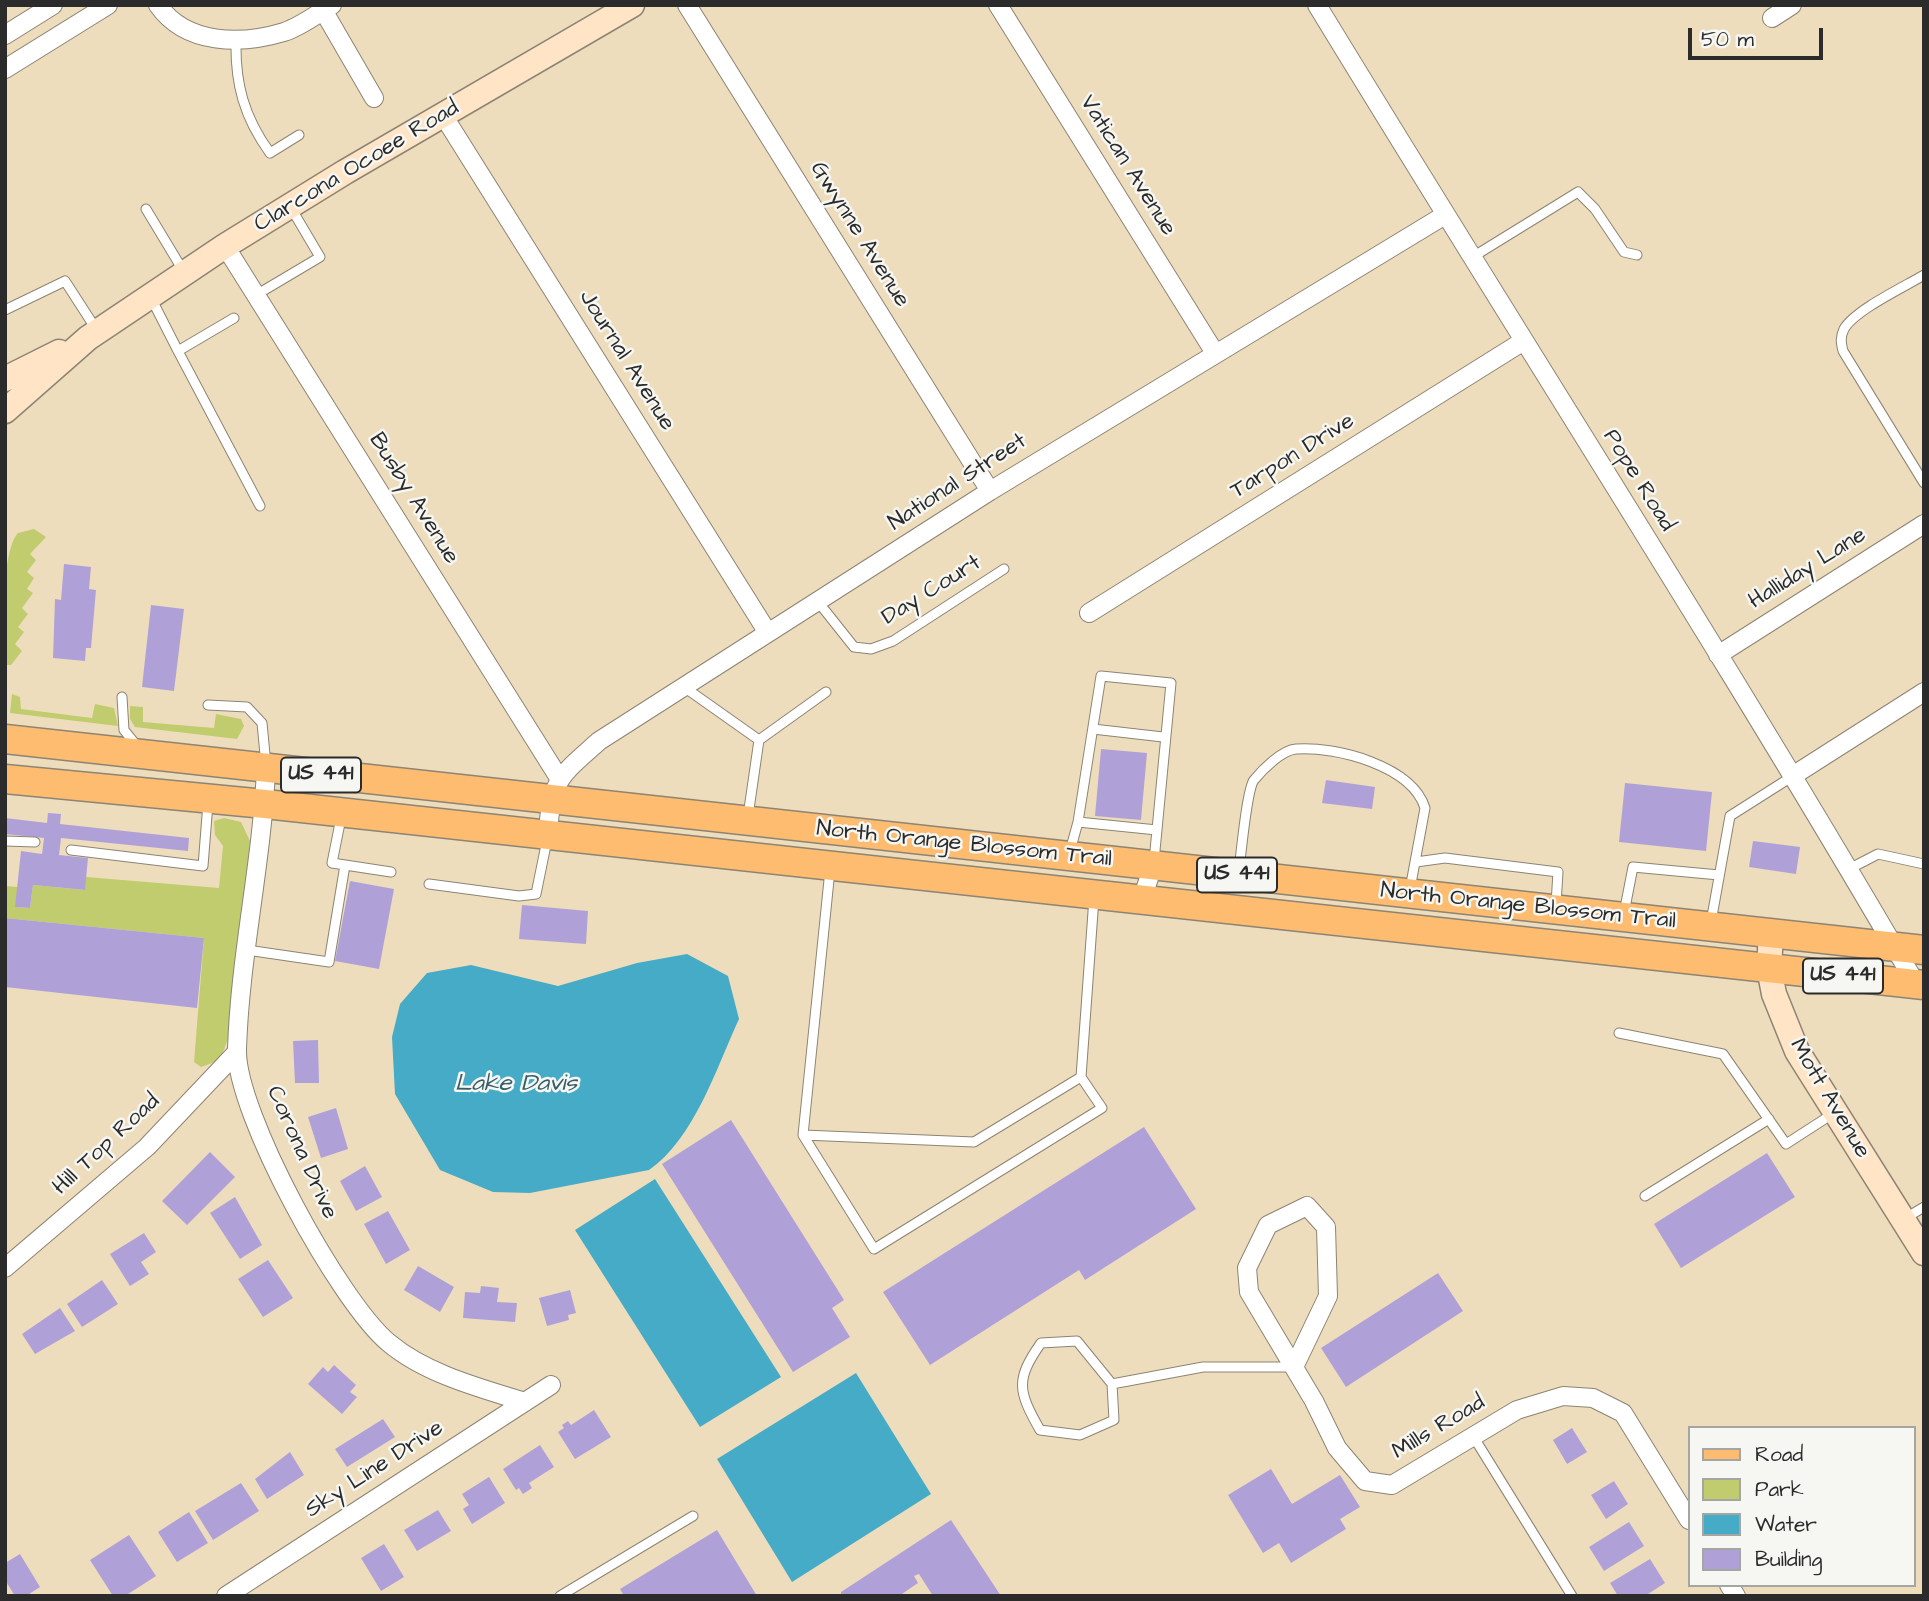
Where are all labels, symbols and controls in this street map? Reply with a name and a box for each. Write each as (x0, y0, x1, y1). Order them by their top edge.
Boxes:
scale bar (1691, 14, 1826, 58)
text: 50 m (1701, 25, 1754, 54)
street label: Vatican Avenue (1073, 91, 1181, 241)
street label: Clarcona Ocoee Road (250, 95, 464, 239)
street label: Gwynne Avenue (803, 157, 915, 313)
street label: Journal Avenue (572, 286, 680, 436)
street label: Tarpon Drive (1226, 408, 1360, 506)
street label: Pope Road (1596, 425, 1680, 537)
street label: Busby Avenue (362, 428, 464, 570)
street label: National Street (884, 428, 1032, 538)
street label: Halliday Lane (1744, 522, 1872, 616)
street label: Day Court (877, 550, 987, 632)
road number: US 441 (281, 758, 361, 792)
street label: North Orange Blossom Trail (815, 816, 1113, 874)
road number: US 441 (1197, 858, 1277, 892)
street label: North Orange Blossom Trail (1379, 878, 1677, 936)
road number: US 441 (1803, 958, 1883, 993)
street label: Mott Avenue (1783, 1034, 1875, 1164)
water label: Lake Davis (455, 1071, 577, 1099)
street label: Corona Drive (259, 1082, 343, 1224)
street label: Hill Top Road (48, 1089, 166, 1201)
street label: Mills Road (1388, 1390, 1490, 1466)
street label: Sky Line Drive (301, 1415, 449, 1525)
legend (1688, 1426, 1915, 1587)
text: Road (1755, 1440, 1803, 1469)
text: Park (1755, 1475, 1804, 1504)
text: Water (1755, 1510, 1817, 1539)
text: Building (1755, 1545, 1822, 1574)

